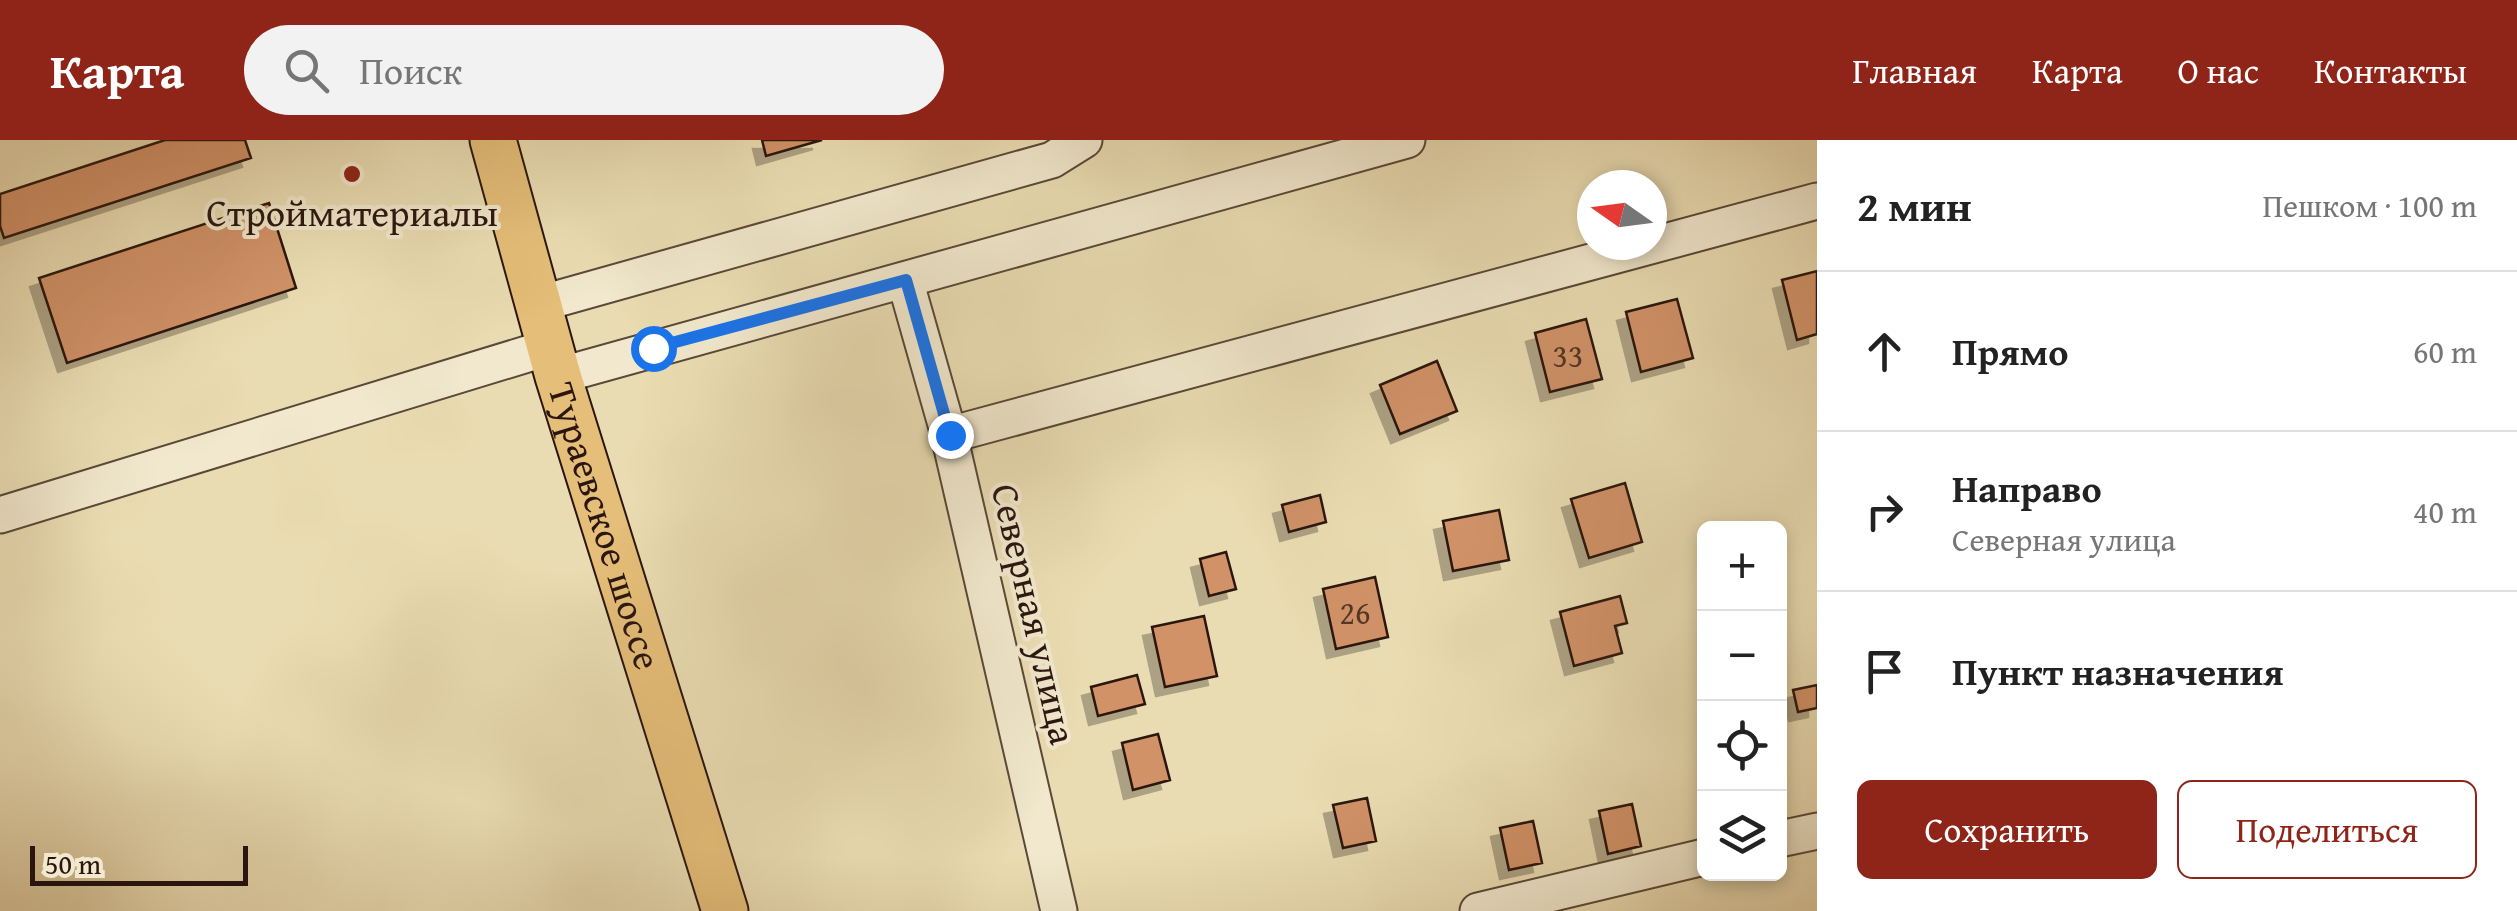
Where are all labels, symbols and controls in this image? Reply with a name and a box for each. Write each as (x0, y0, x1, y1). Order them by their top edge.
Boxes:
search box (244, 25, 944, 115)
text: Карта (50, 35, 184, 106)
text: Поиск (359, 42, 463, 98)
icon: search (279, 43, 334, 98)
text: Главная (1852, 45, 1977, 96)
text: Карта (2032, 45, 2123, 96)
text: О нас (2178, 45, 2259, 96)
text: Контакты (2314, 45, 2467, 96)
marker: Стройматериалы (341, 163, 363, 185)
north arrow (1577, 170, 1667, 260)
text: 2 мин (1857, 175, 1972, 236)
text: Пешком · 100 m (2262, 182, 2477, 229)
place label: Стройматериалы (206, 184, 498, 240)
text: Прямо (1952, 323, 2068, 379)
icon: ahead (1857, 324, 1912, 379)
route start (631, 326, 677, 372)
text: 60 m (2413, 328, 2477, 375)
house number: 33 (1553, 332, 1583, 379)
street label: Тураевское шоссе (535, 375, 677, 676)
route end (928, 413, 974, 459)
text: Направо (1952, 460, 2102, 516)
street label: Северная улица (978, 478, 1092, 750)
icon: right (1857, 484, 1912, 539)
text: 40 m (2413, 488, 2477, 535)
text: Северная улица (1952, 516, 2176, 563)
map controls (1697, 521, 1787, 881)
button: + (1697, 521, 1787, 611)
house number: 26 (1340, 589, 1370, 636)
button: − (1697, 611, 1787, 701)
text: Пункт назначения (1952, 643, 2284, 699)
icon: arrive (1857, 644, 1912, 699)
button: locate (1697, 701, 1787, 791)
button: Сохранить (1857, 780, 2157, 879)
button: Поделиться (2177, 780, 2477, 879)
button: layers (1697, 791, 1787, 881)
scale bar (30, 841, 248, 886)
text: 50 m (45, 843, 101, 884)

